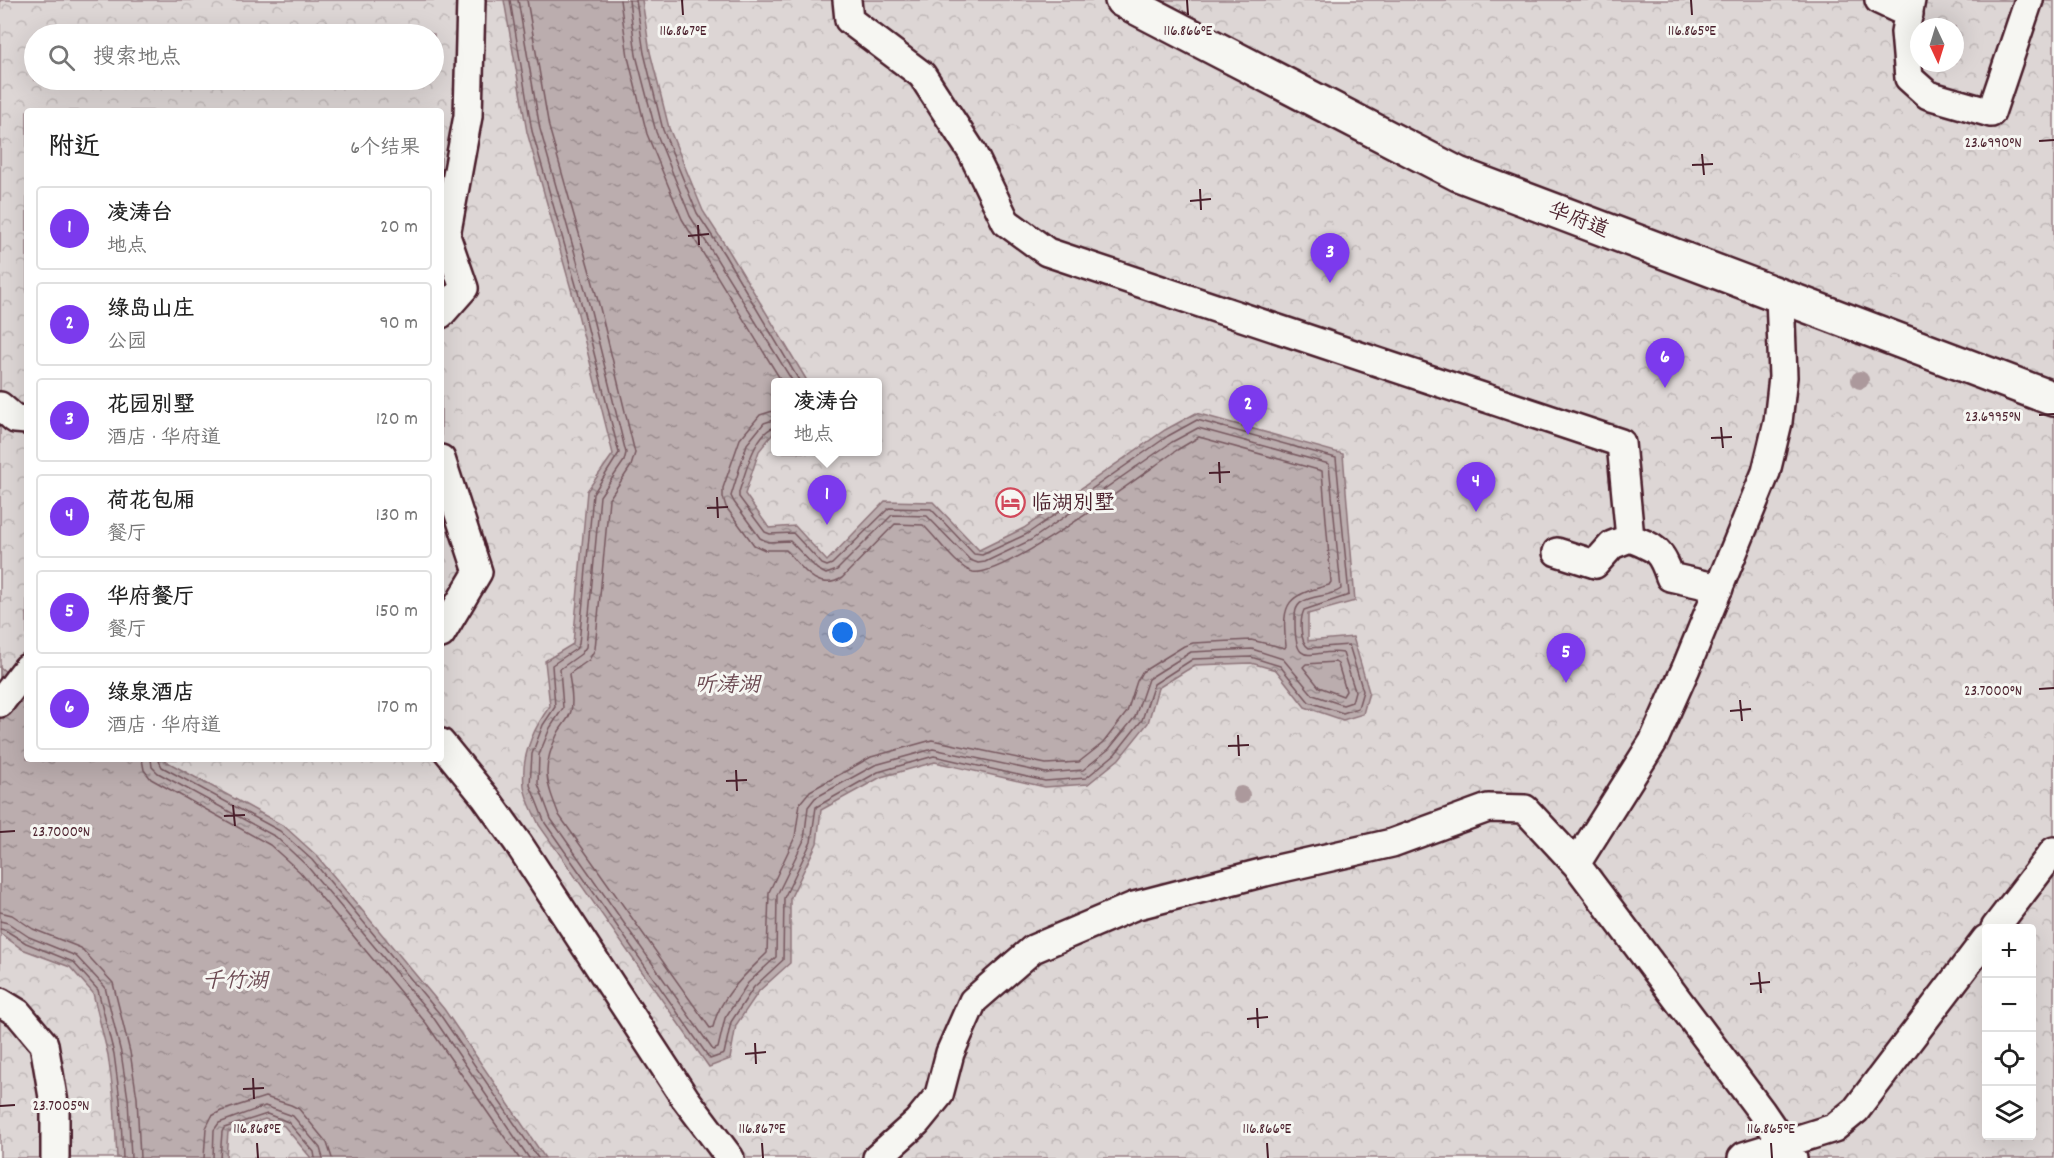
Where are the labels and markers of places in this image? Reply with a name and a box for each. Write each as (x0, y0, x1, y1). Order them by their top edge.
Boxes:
pin: 3 (1310, 234, 1350, 283)
pin: 6 (1646, 338, 1684, 388)
pin: 2 (1228, 386, 1268, 435)
pin: 4 (1456, 462, 1496, 512)
pin: 1 (808, 476, 846, 525)
hotel icon: 临湖别墅 (994, 486, 1026, 518)
place label: 临湖别墅 (1031, 490, 1115, 520)
pin: 5 (1546, 634, 1586, 683)

